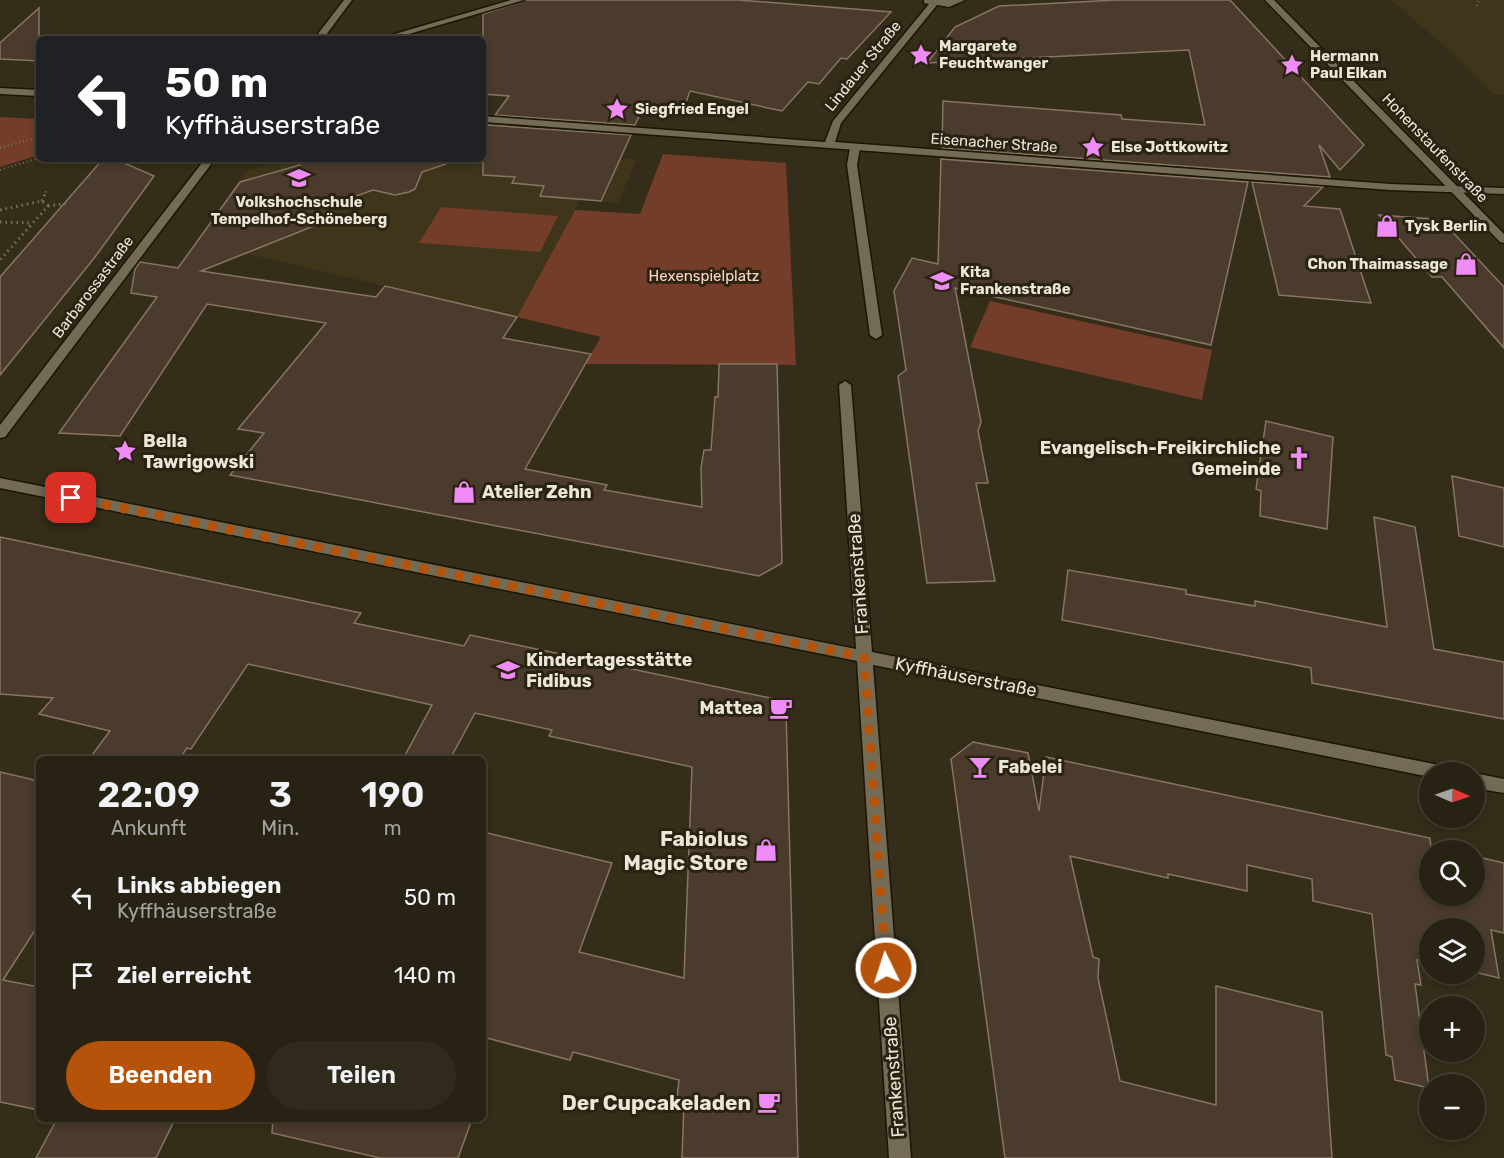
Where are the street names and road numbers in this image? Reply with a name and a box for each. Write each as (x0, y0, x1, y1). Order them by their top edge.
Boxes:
street label: Lindauer Straße (821, 17, 905, 115)
street label: Hohenstaufenstraße (1378, 90, 1492, 206)
street label: Eisenacher Straße (930, 130, 1058, 156)
street label: Barbarossastraße (49, 232, 137, 342)
street label: Frankenstraße (843, 513, 873, 635)
street label: Kyffhäuserstraße (893, 652, 1039, 702)
street label: Frankenstraße (879, 1016, 909, 1138)

